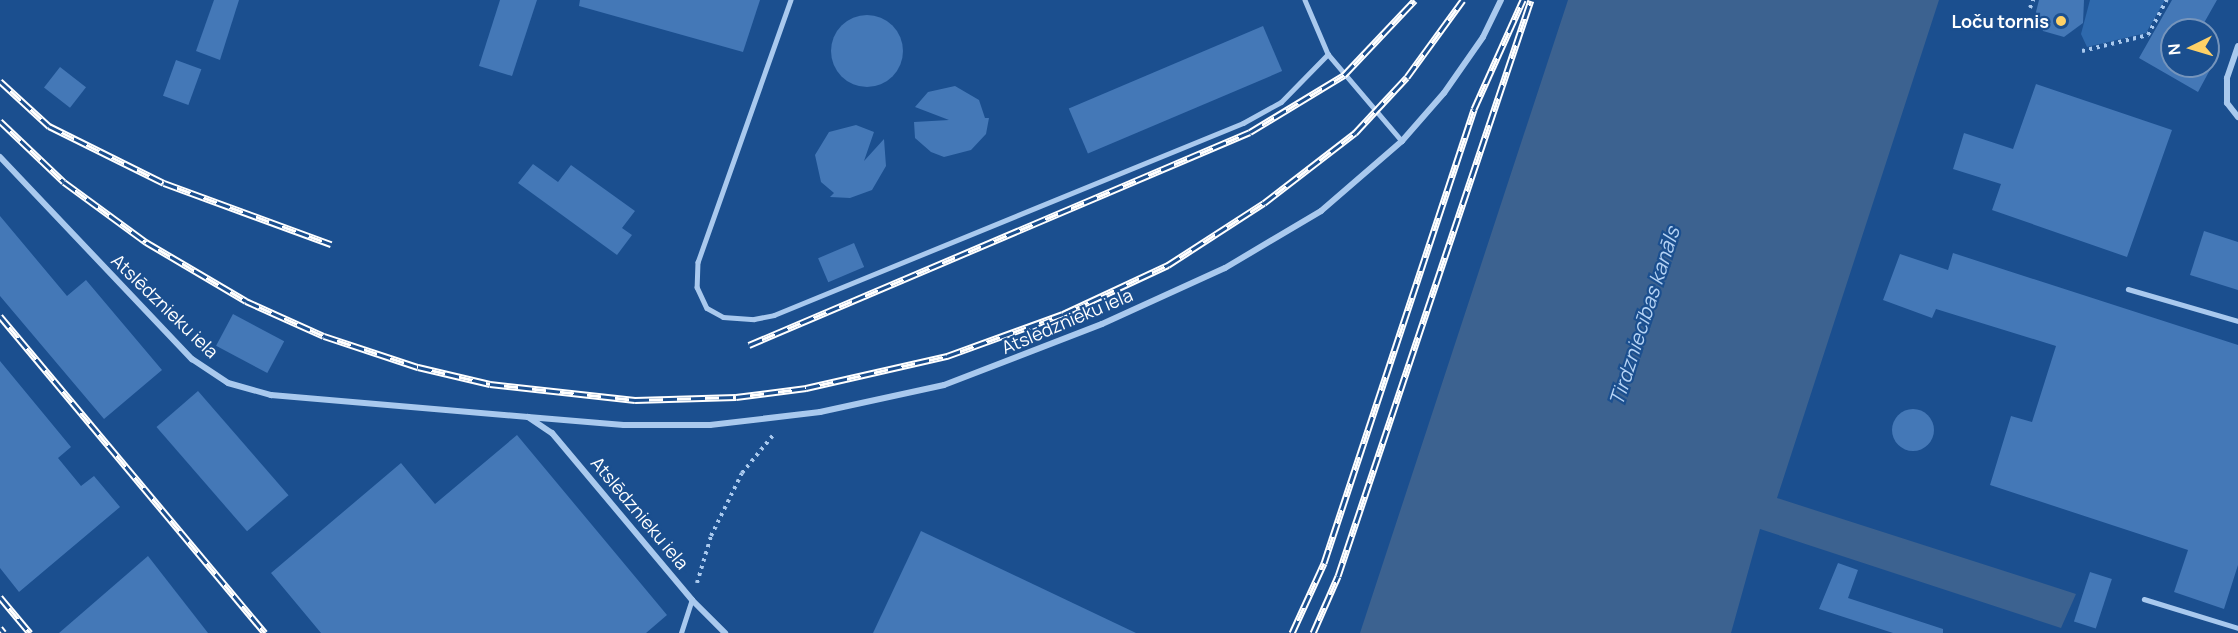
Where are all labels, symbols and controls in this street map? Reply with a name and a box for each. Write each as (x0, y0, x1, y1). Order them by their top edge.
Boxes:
place label: Loču tornis (1951, 10, 2049, 32)
marker: Loču tornis (2054, 14, 2068, 28)
north arrow (2160, 18, 2220, 78)
text: N (2163, 43, 2186, 56)
water label: Tirdzniecības kanāls (1604, 224, 1684, 408)
street label: Atslēdznieku iela (107, 250, 223, 362)
street label: Atslēdznieku iela (998, 284, 1136, 358)
street label: Atslēdznieku iela (587, 452, 693, 574)

